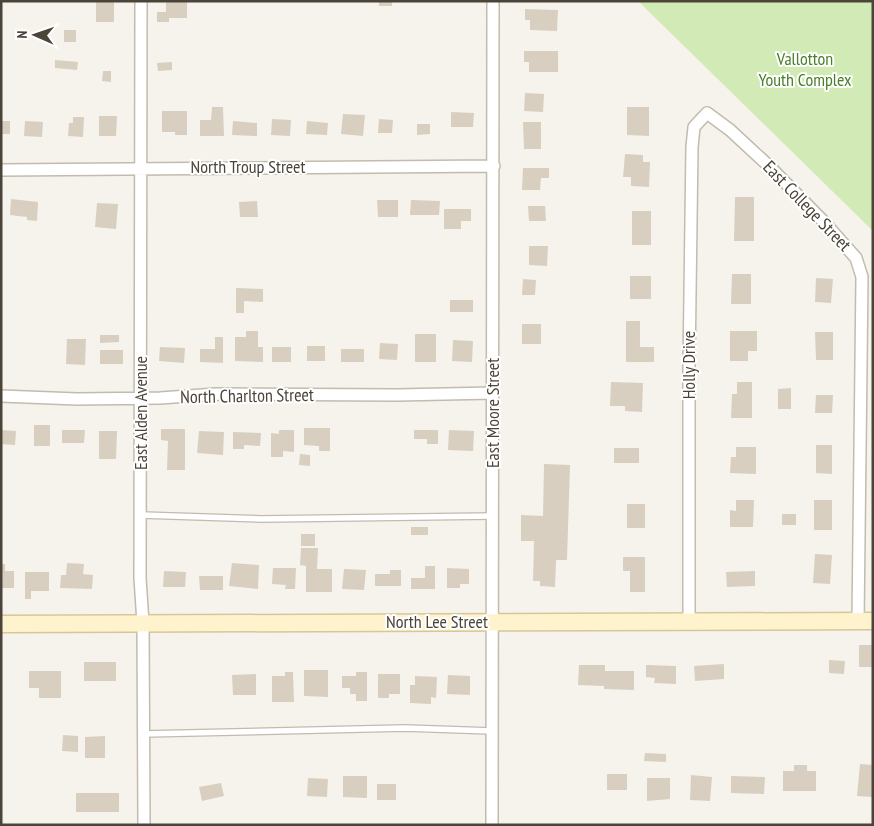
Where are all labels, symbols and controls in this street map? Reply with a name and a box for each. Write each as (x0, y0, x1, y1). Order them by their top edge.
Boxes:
north arrow (10, 10, 60, 60)
text: N (13, 30, 31, 39)
park label: Vallotton Youth Complex (759, 47, 852, 91)
street label: North Troup Street (191, 155, 306, 178)
street label: East College Street (758, 155, 856, 256)
street label: Holly Drive (677, 331, 700, 399)
street label: East Alden Avenue (129, 356, 152, 470)
street label: East Moore Street (481, 358, 504, 468)
street label: North Charlton Street (180, 383, 314, 408)
street label: North Lee Street (386, 610, 488, 633)

